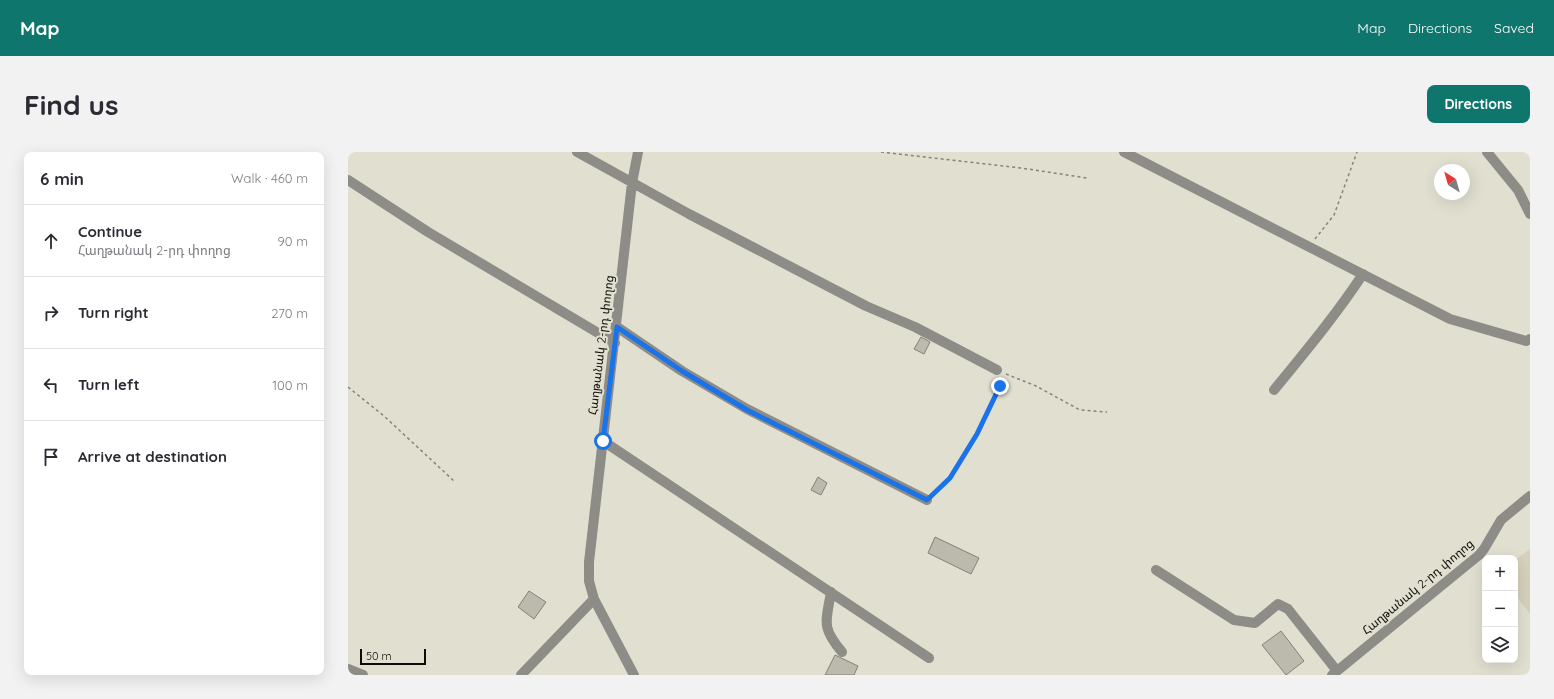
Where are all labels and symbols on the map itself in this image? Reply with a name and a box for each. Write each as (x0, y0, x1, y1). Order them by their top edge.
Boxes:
north arrow (1434, 164, 1470, 200)
street label: Հաղթանակ 2-րդ փողոց (584, 274, 617, 416)
route end (991, 377, 1009, 395)
route start (594, 432, 612, 450)
street label: Հաղթանակ 2-րդ փողոց (1359, 536, 1476, 638)
scale bar (360, 647, 426, 666)

